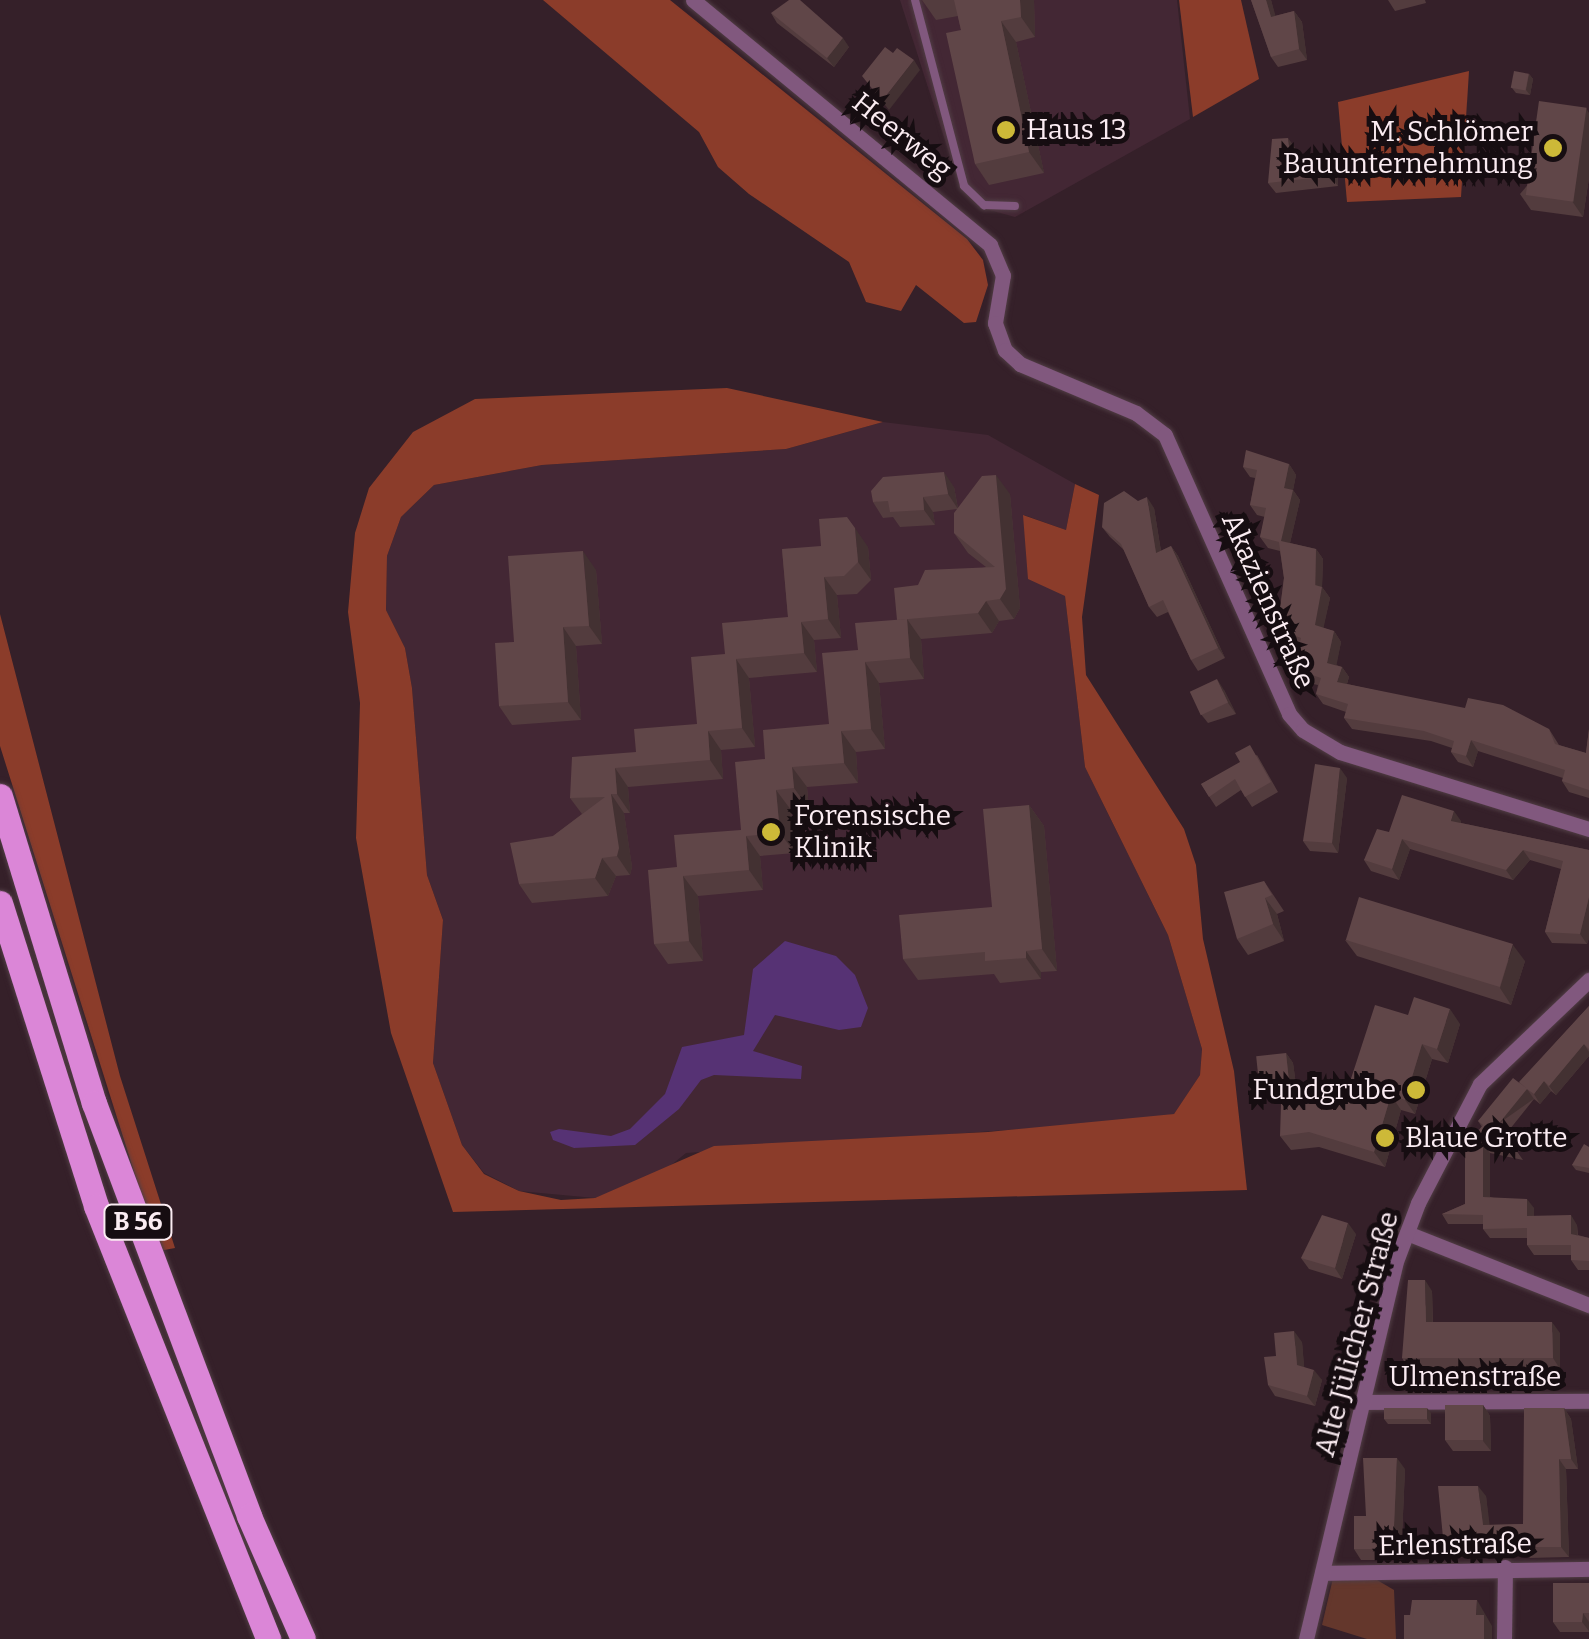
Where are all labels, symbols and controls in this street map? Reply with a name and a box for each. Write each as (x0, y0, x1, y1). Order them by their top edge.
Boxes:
street label: Heerweg (846, 86, 958, 186)
place label: Haus 13 (1026, 113, 1127, 147)
place label: M. Schlömer Bauunternehmung (1283, 115, 1533, 181)
marker: Haus 13 (995, 119, 1017, 141)
marker: M. Schlömer Bauunternehmung (1542, 137, 1564, 159)
street label: Akazienstraße (1214, 508, 1322, 694)
place label: Forensische Klinik (794, 799, 951, 865)
marker: Forensische Klinik (758, 819, 784, 845)
place label: Fundgrube (1252, 1073, 1396, 1107)
marker: Fundgrube (1405, 1079, 1427, 1101)
place label: Blaue Grotte (1405, 1121, 1568, 1155)
marker: Blaue Grotte (1374, 1127, 1396, 1149)
road number: B 56 (103, 1202, 173, 1242)
street label: Alte Jülicher Straße (1308, 1208, 1406, 1460)
street label: Ulmenstraße (1389, 1360, 1561, 1394)
street label: Erlenstraße (1378, 1527, 1532, 1563)

